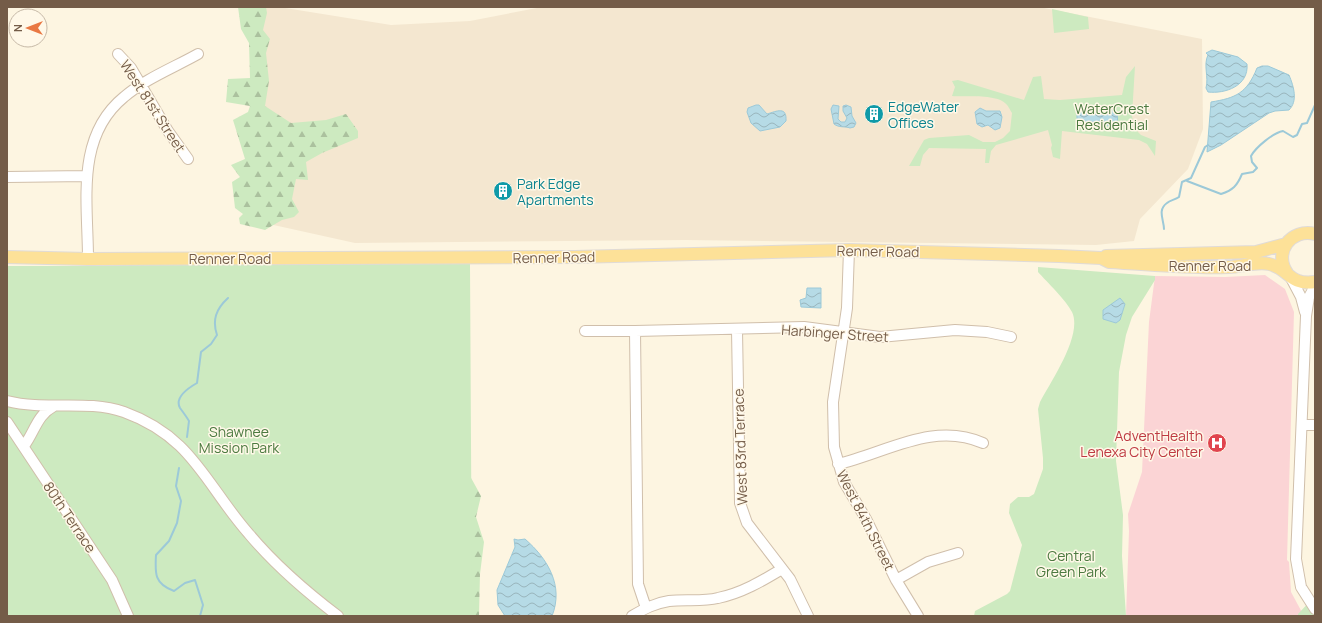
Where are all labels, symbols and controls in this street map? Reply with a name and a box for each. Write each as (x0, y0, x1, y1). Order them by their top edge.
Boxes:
north arrow (8, 8, 48, 48)
text: N (10, 24, 25, 32)
street label: West 81st Street (116, 56, 190, 156)
place label: EdgeWater Offices (888, 97, 959, 132)
park label: WaterCrest Residential (1075, 99, 1150, 134)
building icon: EdgeWater Offices (863, 103, 885, 125)
place label: Park Edge Apartments (517, 174, 594, 209)
building icon: Park Edge Apartments (492, 180, 514, 202)
street label: Renner Road (837, 241, 919, 261)
street label: Renner Road (513, 247, 595, 267)
street label: Renner Road (189, 249, 271, 268)
street label: Renner Road (1169, 256, 1251, 275)
street label: Harbinger Street (781, 320, 890, 346)
street label: West 83rd Terrace (728, 388, 752, 506)
park label: Shawnee Mission Park (199, 422, 280, 457)
place label: AdventHealth Lenexa City Center (1080, 426, 1203, 461)
hospital icon: AdventHealth Lenexa City Center (1206, 432, 1228, 454)
street label: West 84th Street (832, 466, 900, 574)
street label: 80th Terrace (39, 478, 101, 556)
park label: Central Green Park (1036, 546, 1107, 581)

